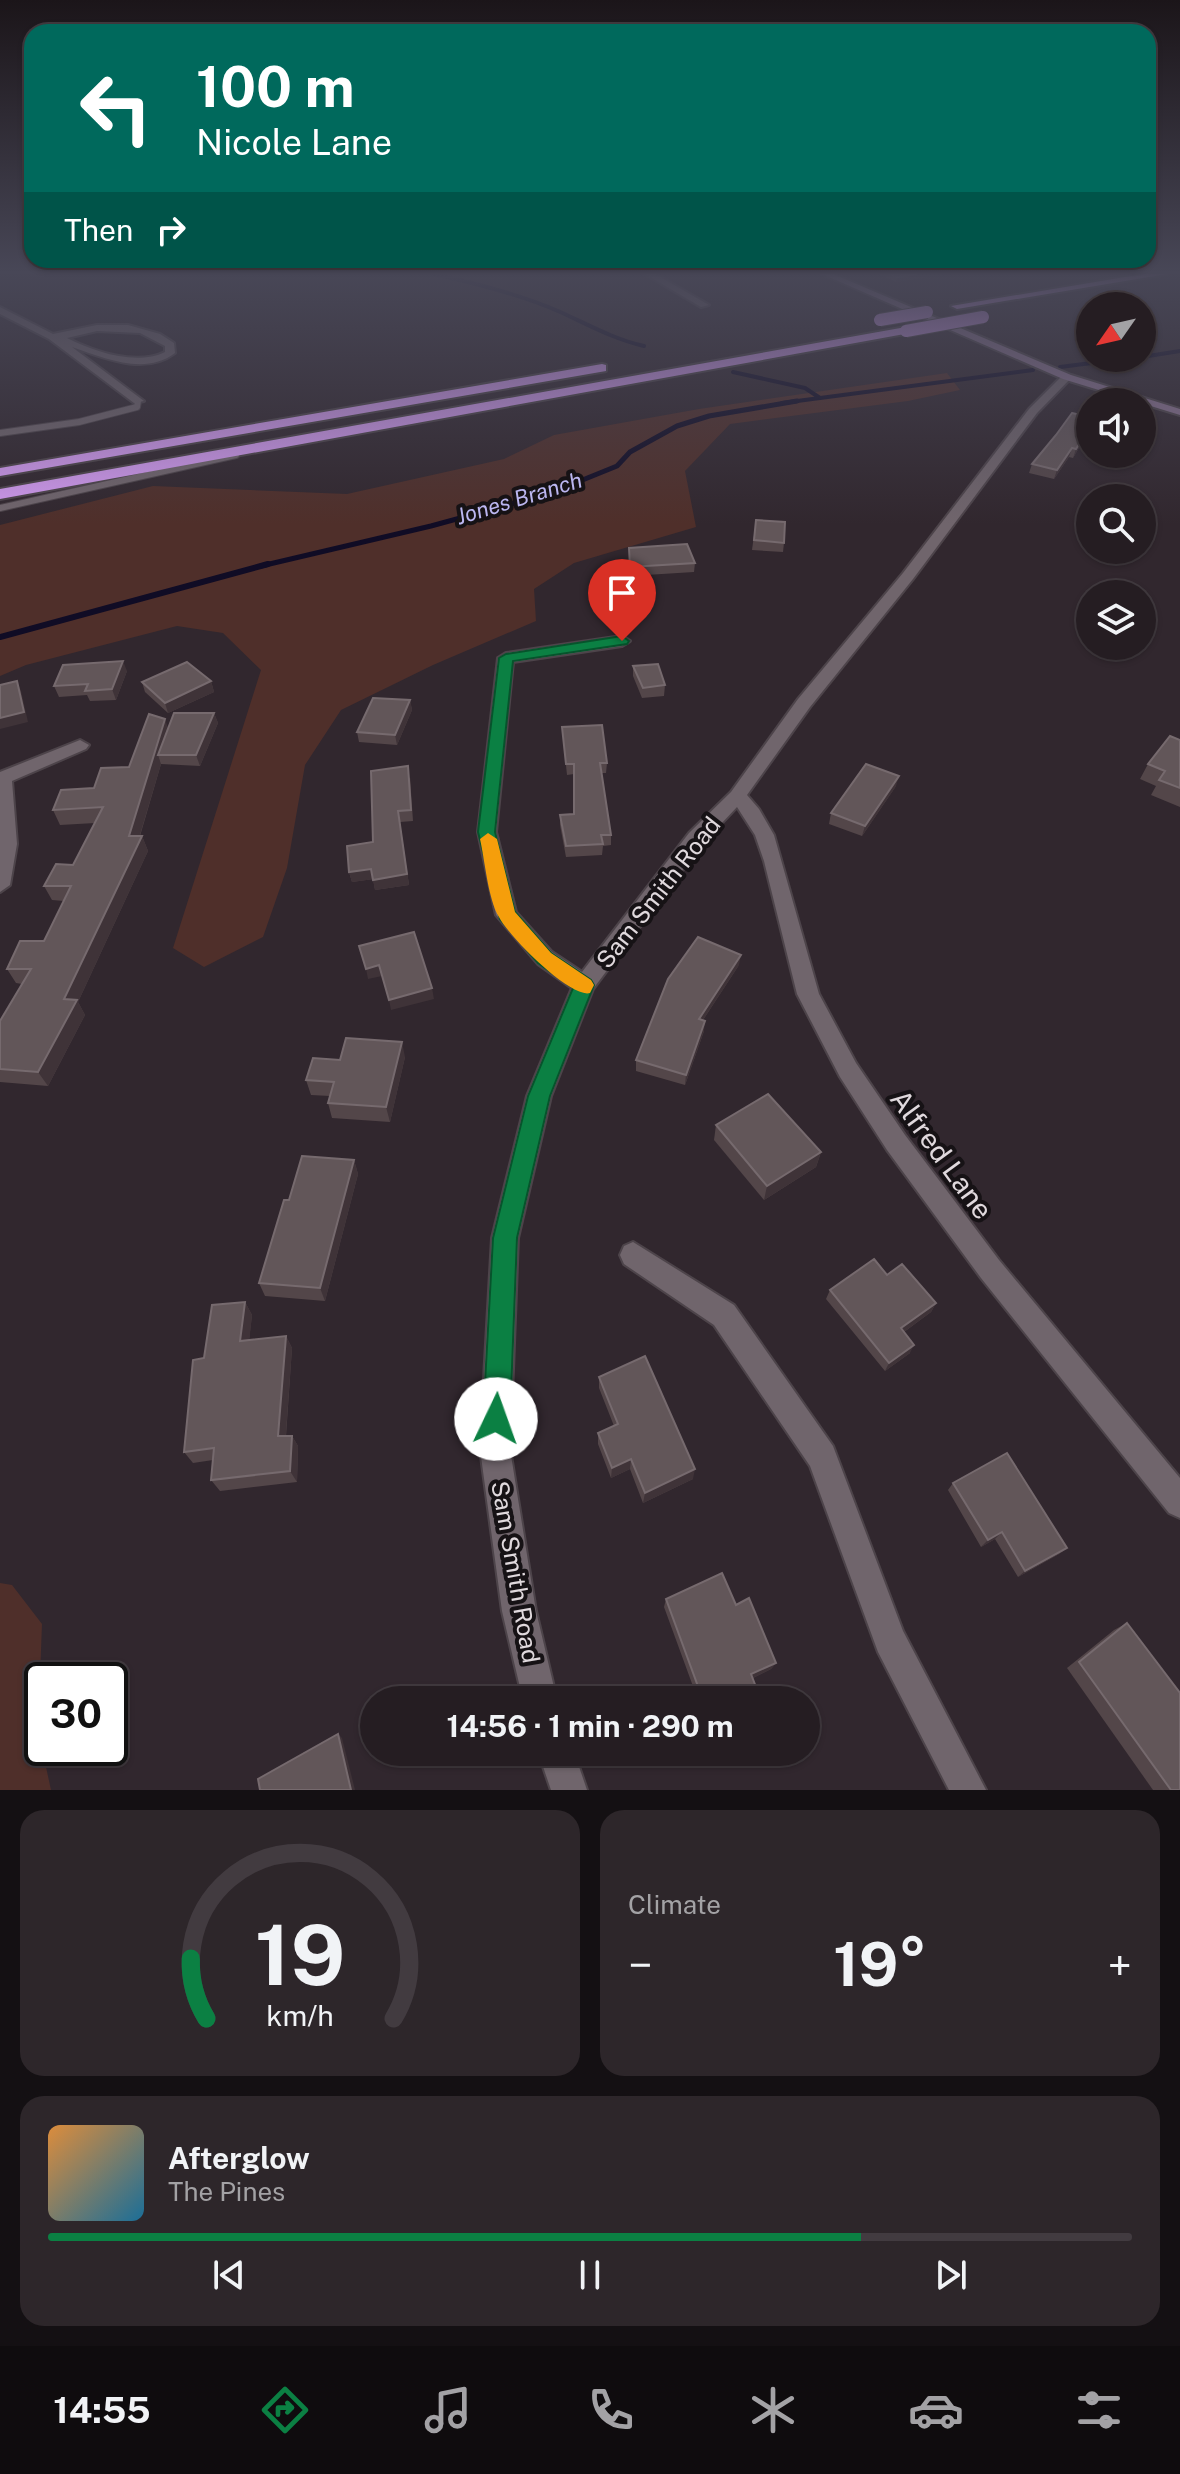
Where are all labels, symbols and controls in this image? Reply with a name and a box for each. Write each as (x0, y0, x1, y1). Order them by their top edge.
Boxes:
text: 100 m (196, 54, 355, 120)
icon: left (64, 56, 168, 160)
text: Nicole Lane (196, 121, 392, 163)
icon: right (149, 208, 193, 252)
text: Then (64, 212, 133, 248)
north arrow (1076, 292, 1156, 372)
map controls (1076, 292, 1156, 660)
button: sound (1076, 388, 1156, 468)
water label: Jones Branch (453, 467, 585, 529)
button: search (1076, 484, 1156, 564)
pin (588, 559, 656, 641)
icon: arrive (600, 571, 644, 615)
button: layers (1076, 580, 1156, 660)
street label: Sam Smith Road (590, 811, 726, 973)
street label: Alfred Lane (884, 1083, 1000, 1225)
position arrow (454, 1377, 538, 1461)
street label: Sam Smith Road (486, 1479, 546, 1665)
speed limit sign: 30 (24, 1662, 128, 1766)
text: 14:56 · 1 min · 290 m (446, 1708, 734, 1744)
text: Climate (628, 1889, 721, 1920)
text: 19 (255, 1906, 345, 2004)
text: 19° (833, 1929, 927, 2000)
text: − (628, 1939, 652, 1991)
text: + (1108, 1939, 1132, 1991)
text: km/h (266, 1999, 334, 2032)
text: Afterglow (168, 2140, 310, 2176)
text: The Pines (168, 2176, 285, 2207)
icon: previous (207, 2253, 251, 2297)
icon: pause (568, 2253, 612, 2297)
icon: next (929, 2253, 973, 2297)
icon: directions (257, 2382, 313, 2438)
icon: music (420, 2382, 476, 2438)
icon: phone (583, 2382, 639, 2438)
icon: climate (745, 2382, 801, 2438)
icon: car (908, 2382, 964, 2438)
icon: filters (1071, 2382, 1127, 2438)
text: 14:55 (53, 2389, 151, 2431)

